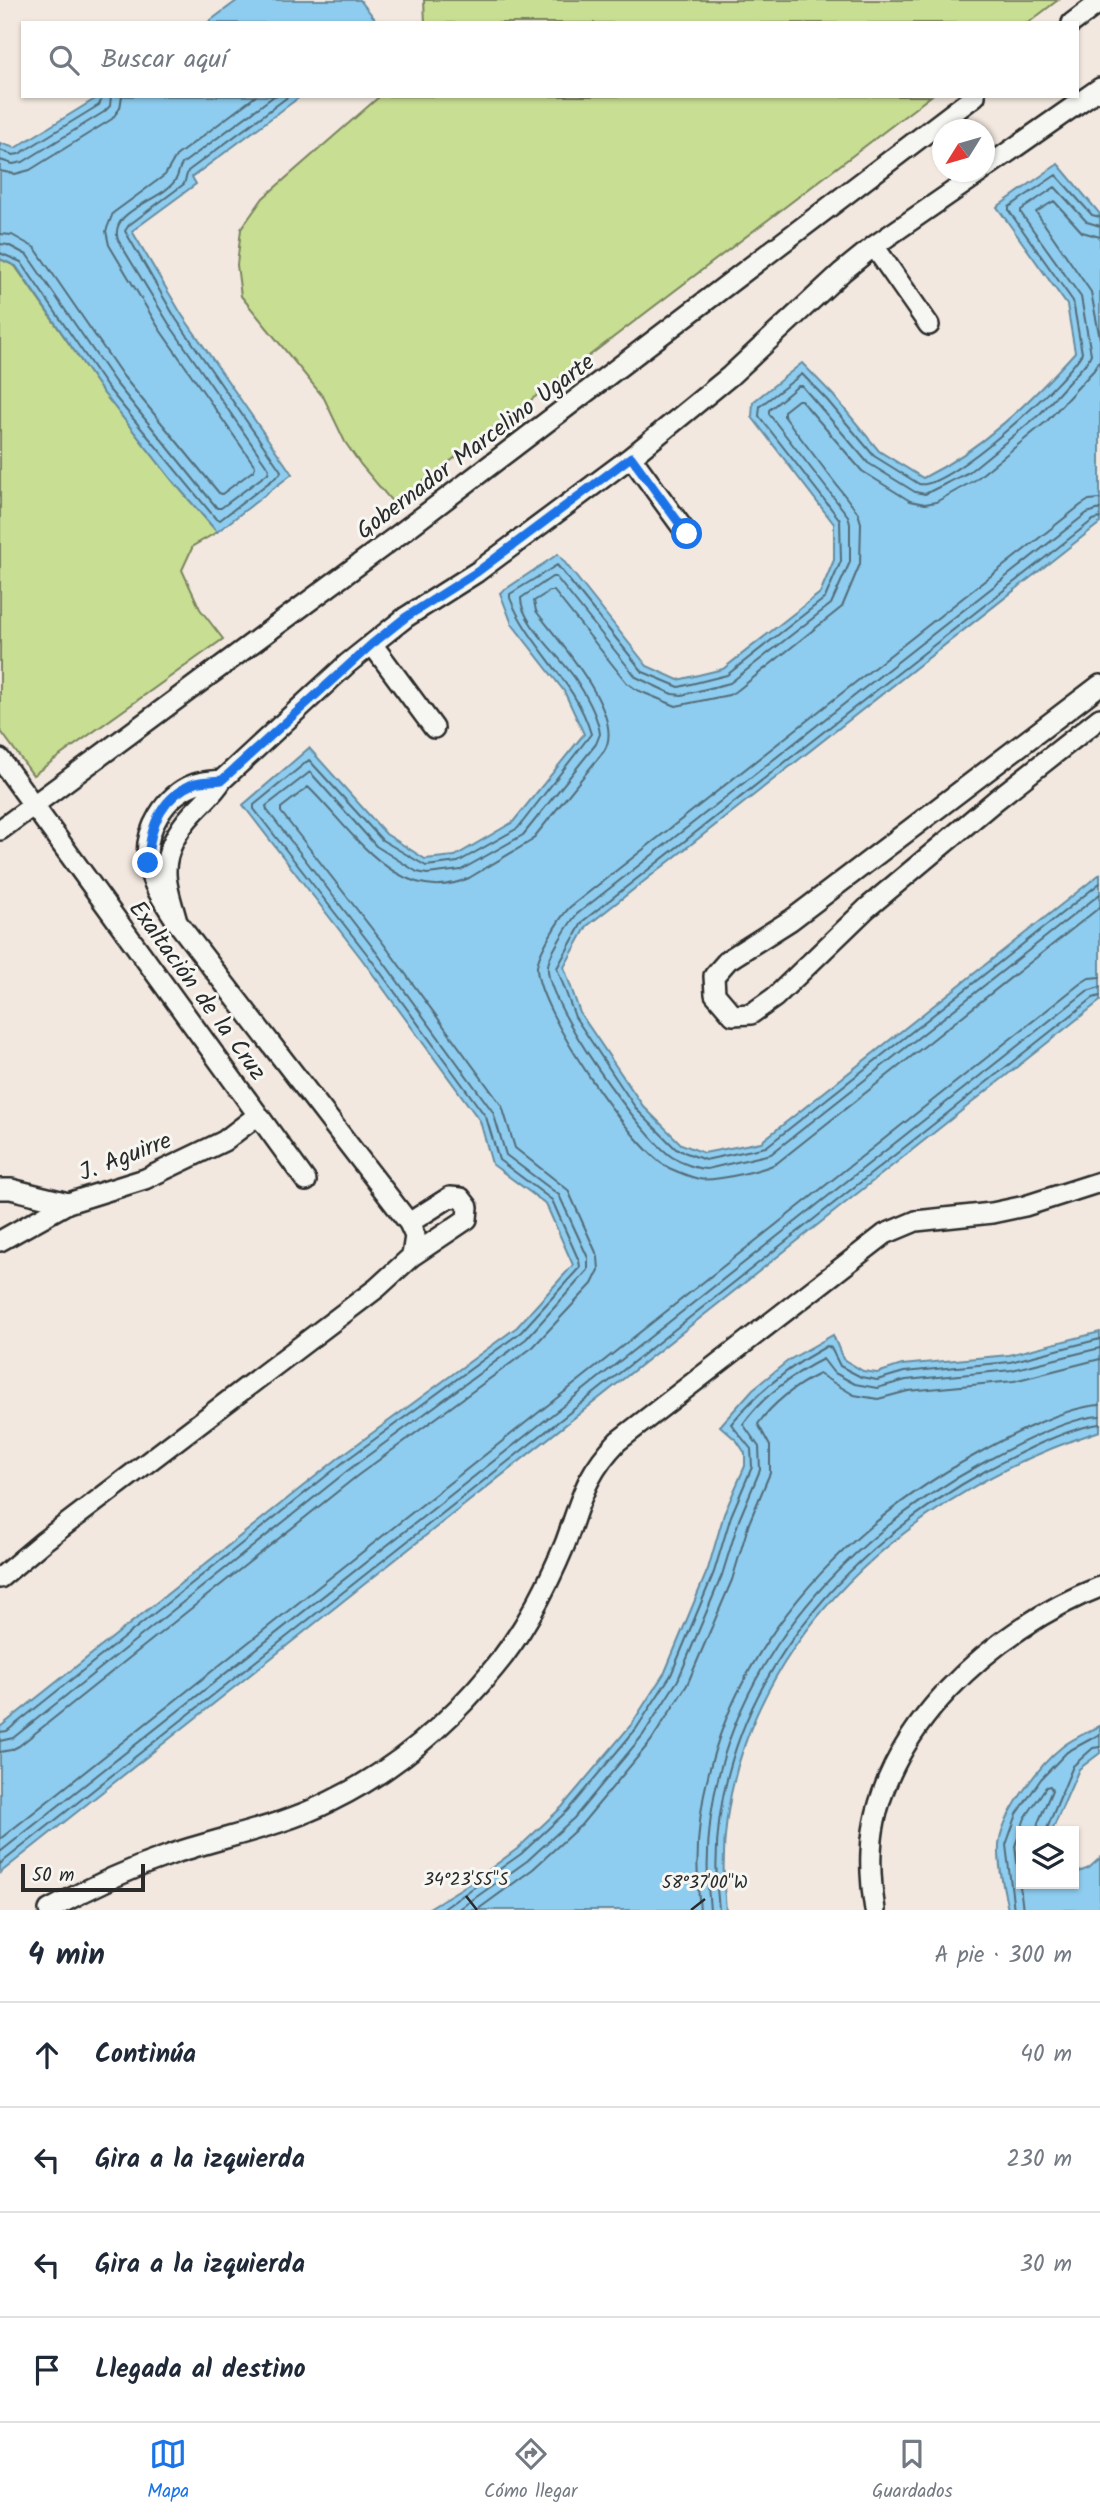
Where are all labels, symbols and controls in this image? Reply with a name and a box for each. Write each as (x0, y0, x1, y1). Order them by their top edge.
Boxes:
search box (21, 21, 1079, 98)
text: Buscar aquí (101, 39, 227, 81)
icon: search (45, 41, 83, 79)
north arrow (932, 119, 995, 182)
street label: Gobernador Marcelino Ugarte (348, 344, 604, 550)
route start (671, 518, 702, 549)
route end (132, 847, 163, 878)
street label: Exaltación de la Cruz (118, 892, 276, 1089)
street label: J. Aguirre (74, 1122, 178, 1193)
map controls (1016, 1826, 1079, 1889)
button: layers (1016, 1826, 1079, 1889)
scale bar (21, 1861, 145, 1893)
text: 50 m (32, 1861, 74, 1891)
text: 34°23'55"S (424, 1866, 509, 1895)
text: 58°37'00"W (662, 1869, 748, 1898)
text: 4 min (28, 1932, 105, 1980)
text: A pie · 300 m (934, 1938, 1072, 1974)
text: Continúa (95, 2034, 196, 2076)
icon: ahead (28, 2036, 66, 2074)
text: 40 m (1020, 2037, 1072, 2073)
text: Gira a la izquierda (95, 2139, 305, 2181)
icon: left (28, 2141, 66, 2179)
text: 230 m (1006, 2142, 1072, 2178)
text: Gira a la izquierda (95, 2244, 305, 2286)
icon: left (28, 2246, 66, 2284)
text: 30 m (1020, 2247, 1072, 2283)
text: Llegada al destino (95, 2349, 306, 2391)
icon: arrive (28, 2351, 66, 2389)
tab: Mapa (147, 2435, 189, 2507)
tab: Cómo llegar (484, 2435, 577, 2507)
tab: Guardados (872, 2435, 953, 2507)

